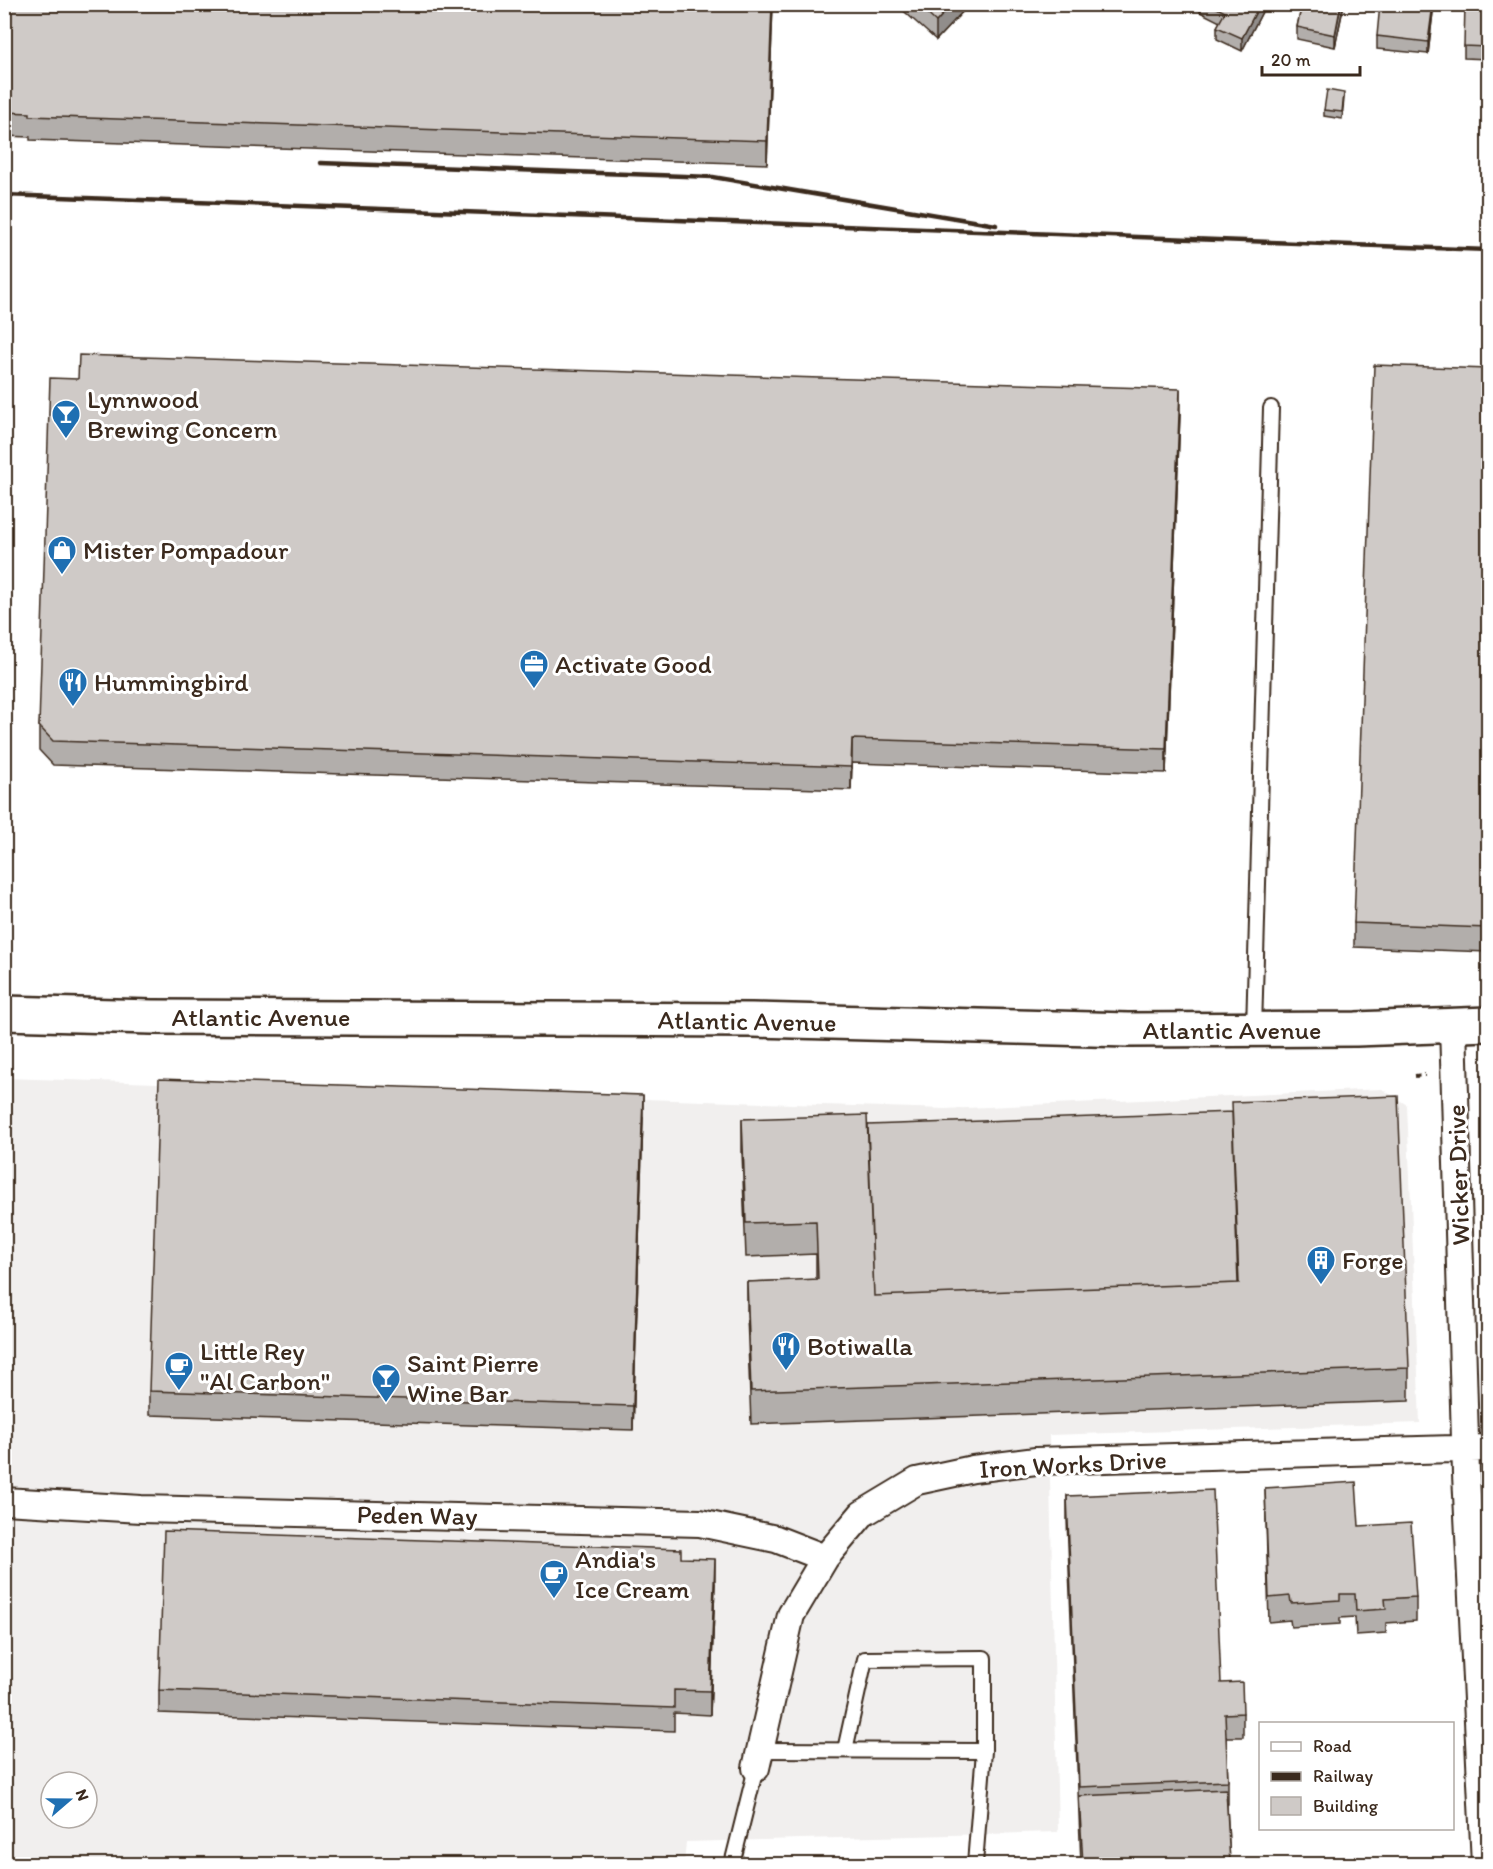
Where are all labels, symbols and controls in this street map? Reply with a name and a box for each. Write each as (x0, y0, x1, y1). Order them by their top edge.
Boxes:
scale bar (1262, 39, 1360, 77)
text: 20 m (1271, 49, 1311, 71)
place label: Lynnwood Brewing Concern (87, 383, 278, 445)
bar icon: Lynnwood Brewing Concern (50, 398, 82, 440)
shop icon: Mister Pompadour (46, 534, 78, 576)
place label: Mister Pompadour (83, 534, 289, 566)
office icon: Activate Good (518, 648, 550, 690)
place label: Activate Good (555, 648, 712, 680)
restaurant icon: Hummingbird (57, 666, 89, 708)
place label: Hummingbird (94, 666, 249, 698)
street label: Atlantic Avenue (172, 1001, 350, 1033)
street label: Atlantic Avenue (657, 1003, 837, 1039)
street label: Atlantic Avenue (1143, 1014, 1321, 1046)
street label: Wicker Drive (1440, 1104, 1476, 1246)
building icon: Forge (1305, 1244, 1337, 1286)
place label: Forge (1342, 1244, 1404, 1276)
restaurant icon: Botiwalla (770, 1330, 802, 1372)
place label: Botiwalla (807, 1330, 913, 1362)
place label: Little Rey "Al Carbon" (200, 1335, 330, 1397)
place label: Saint Pierre Wine Bar (407, 1347, 539, 1409)
cafe icon: Little Rey "Al Carbon" (163, 1350, 195, 1392)
bar icon: Saint Pierre Wine Bar (370, 1362, 402, 1404)
street label: Iron Works Drive (979, 1443, 1167, 1485)
street label: Peden Way (356, 1498, 478, 1532)
place label: Andia's Ice Cream (575, 1543, 690, 1605)
cafe icon: Andia's Ice Cream (538, 1558, 570, 1600)
legend (1259, 1722, 1454, 1830)
text: Road (1313, 1735, 1352, 1757)
text: Railway (1313, 1765, 1374, 1787)
north arrow (39, 1770, 99, 1830)
text: N (72, 1787, 93, 1803)
text: Building (1313, 1795, 1379, 1817)

